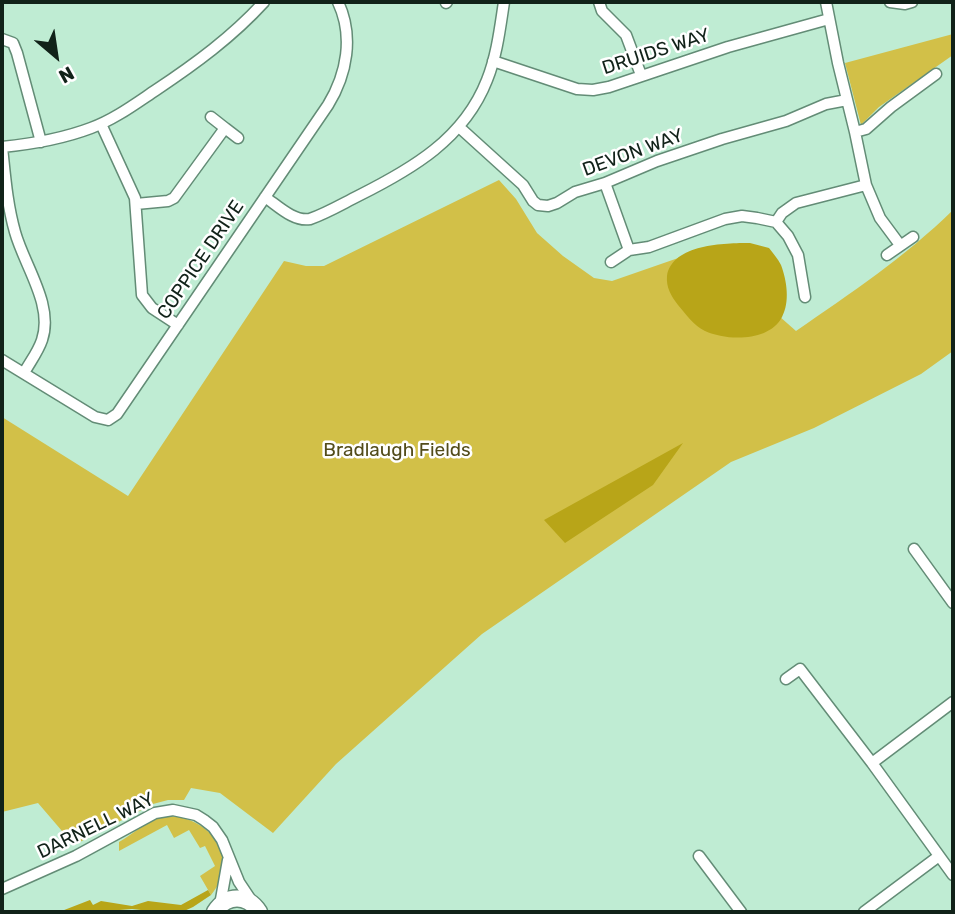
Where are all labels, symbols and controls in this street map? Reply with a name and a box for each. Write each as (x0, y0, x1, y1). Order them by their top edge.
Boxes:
north arrow (21, 21, 91, 91)
street label: DRUIDS WAY (599, 24, 713, 80)
text: N (55, 61, 78, 88)
street label: DEVON WAY (579, 124, 687, 182)
street label: COPPICE DRIVE (153, 196, 249, 324)
park label: Bradlaugh Fields (323, 440, 471, 462)
street label: DARNELL WAY (34, 788, 158, 864)

